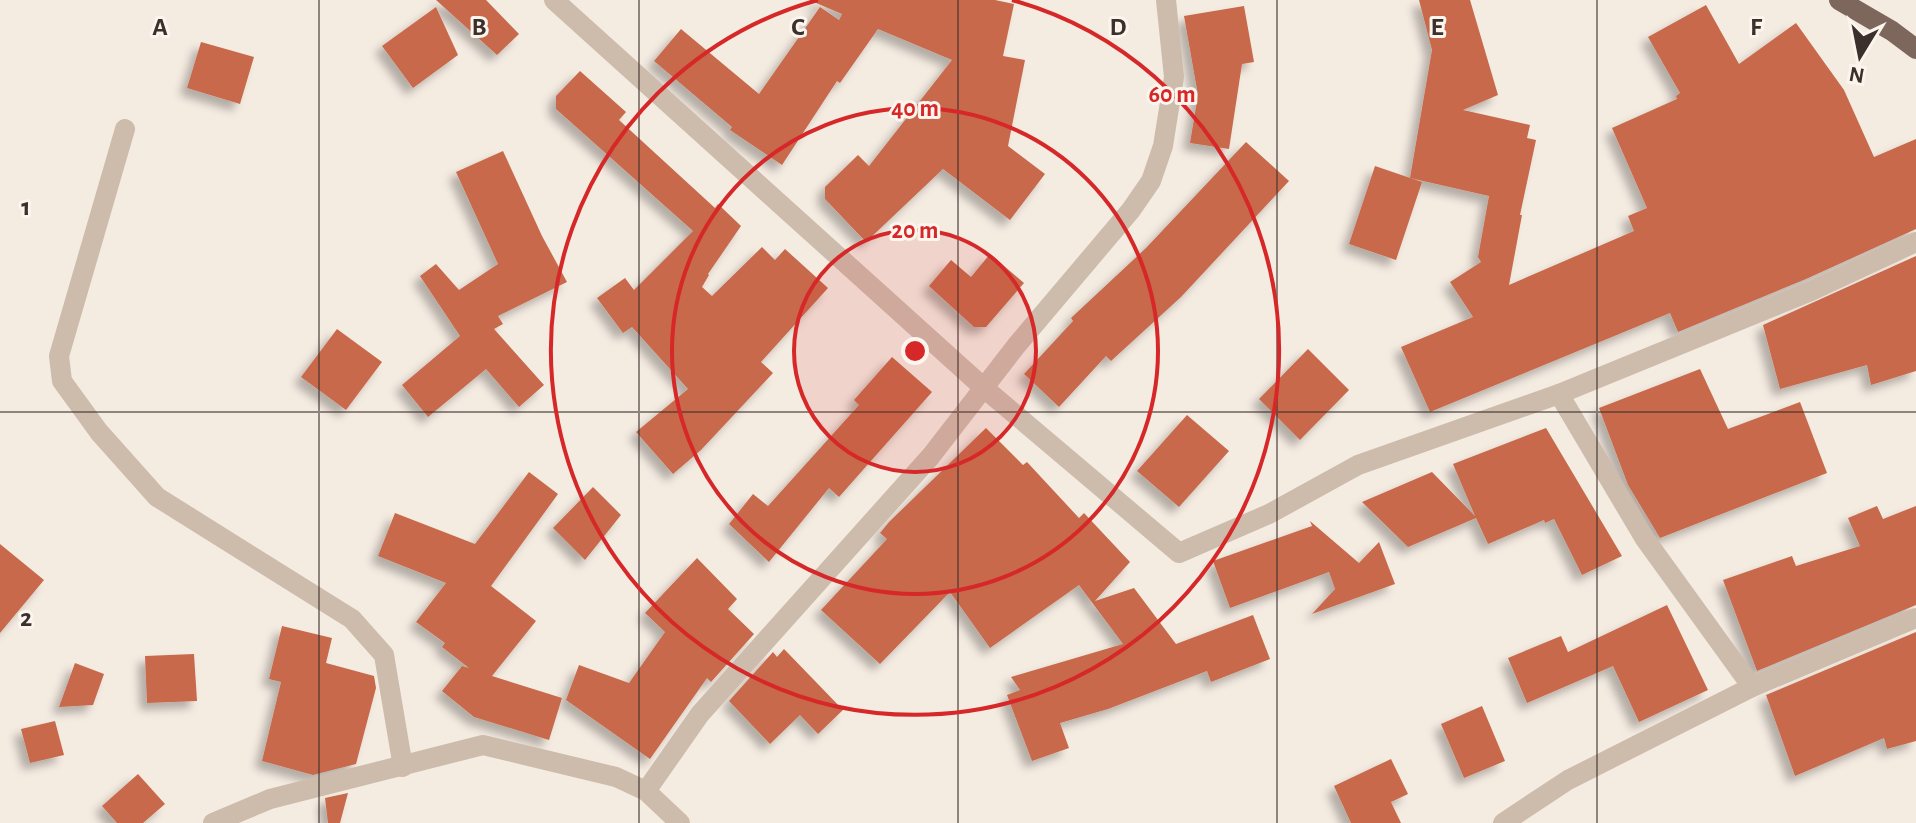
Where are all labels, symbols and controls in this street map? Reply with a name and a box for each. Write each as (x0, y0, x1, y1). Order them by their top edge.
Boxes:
text: A (152, 14, 168, 40)
text: B (471, 14, 487, 40)
text: C (791, 14, 805, 40)
text: D (1109, 14, 1127, 40)
text: E (1430, 14, 1444, 40)
text: F (1750, 14, 1763, 40)
north arrow (1820, 16, 1900, 96)
text: N (1847, 63, 1866, 87)
text: 60 m (1148, 83, 1196, 107)
text: 40 m (891, 97, 939, 121)
text: 1 (21, 194, 31, 220)
text: 20 m (892, 219, 938, 243)
centre of rings (901, 337, 929, 365)
text: 2 (20, 605, 32, 631)

